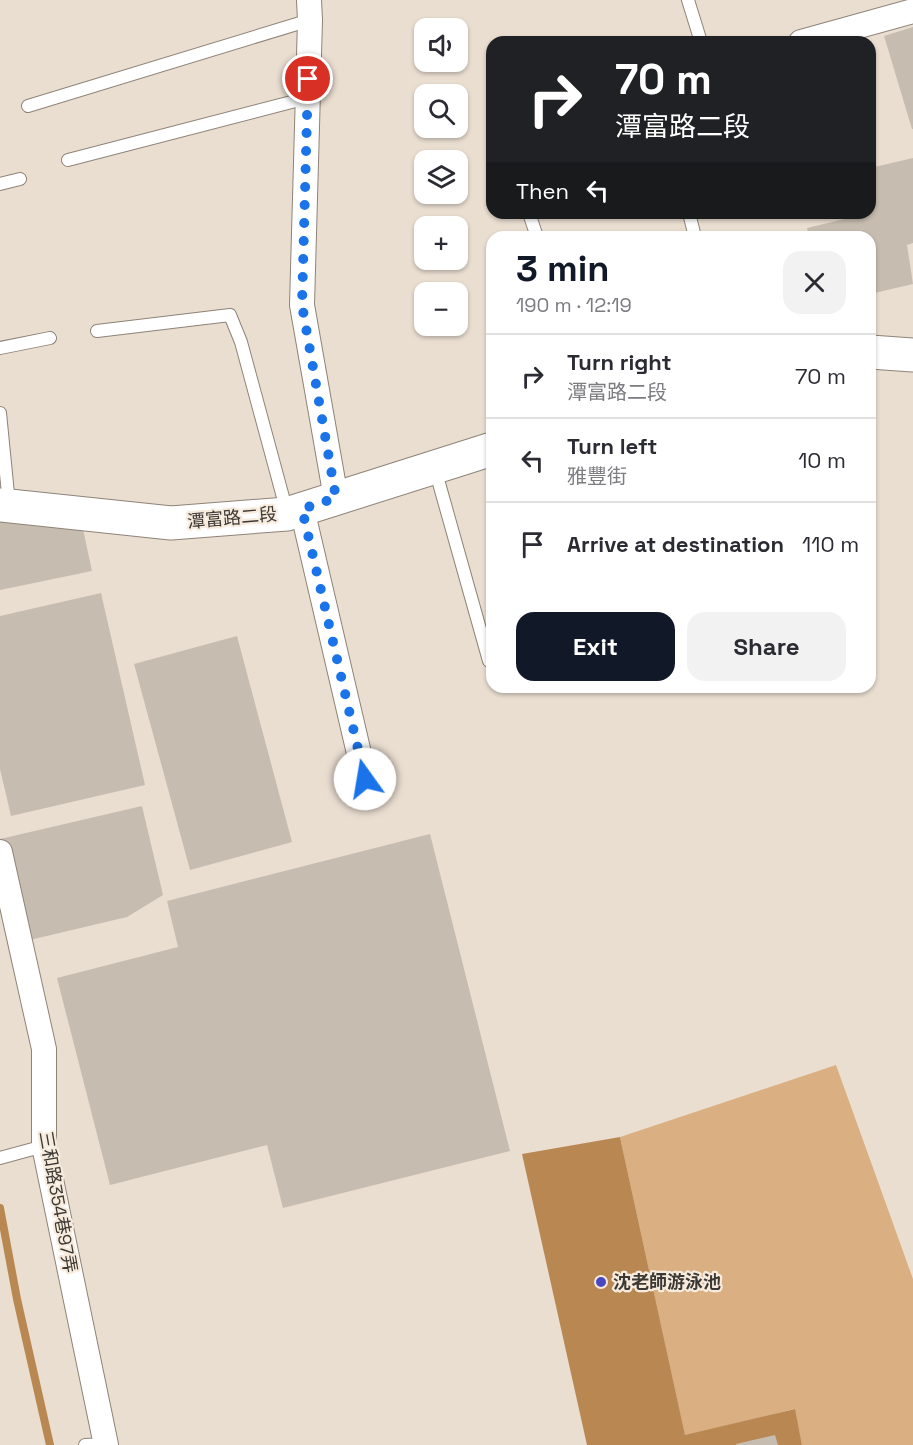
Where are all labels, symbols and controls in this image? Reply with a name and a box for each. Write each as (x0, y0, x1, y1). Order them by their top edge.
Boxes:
map controls (414, 18, 468, 336)
button: sound (414, 18, 468, 72)
pin (282, 53, 333, 104)
text: 70 m (615, 53, 712, 106)
icon: right (516, 60, 594, 138)
icon: arrive (291, 62, 324, 95)
button: search (414, 84, 468, 138)
text: 潭富路二段 (615, 109, 750, 144)
button: layers (414, 150, 468, 204)
icon: left (581, 174, 614, 207)
text: Then (516, 177, 569, 205)
button: + (414, 216, 468, 270)
text: 3 min (516, 246, 610, 292)
button: close (783, 251, 846, 314)
button: − (414, 282, 468, 336)
text: 190 m · 12:19 (516, 292, 632, 318)
text: Turn right (567, 348, 672, 376)
icon: right (516, 360, 549, 393)
text: 70 m (795, 362, 846, 390)
text: 潭富路二段 (567, 379, 667, 405)
text: Turn left (567, 432, 657, 460)
icon: left (516, 444, 549, 477)
text: 10 m (798, 446, 846, 474)
text: 雅豐街 (567, 463, 627, 489)
street label: 潭富路二段 (186, 502, 278, 533)
icon: arrive (516, 528, 549, 561)
text: Arrive at destination (567, 530, 784, 558)
text: 110 m (802, 530, 859, 558)
button: Exit (516, 612, 675, 681)
button: Share (687, 612, 846, 681)
position arrow (333, 747, 397, 811)
street label: 三和路354巷97弄 (35, 1129, 82, 1275)
place label: 沈老師游泳池 (613, 1270, 721, 1293)
marker: 沈老師游泳池 (594, 1275, 608, 1289)

